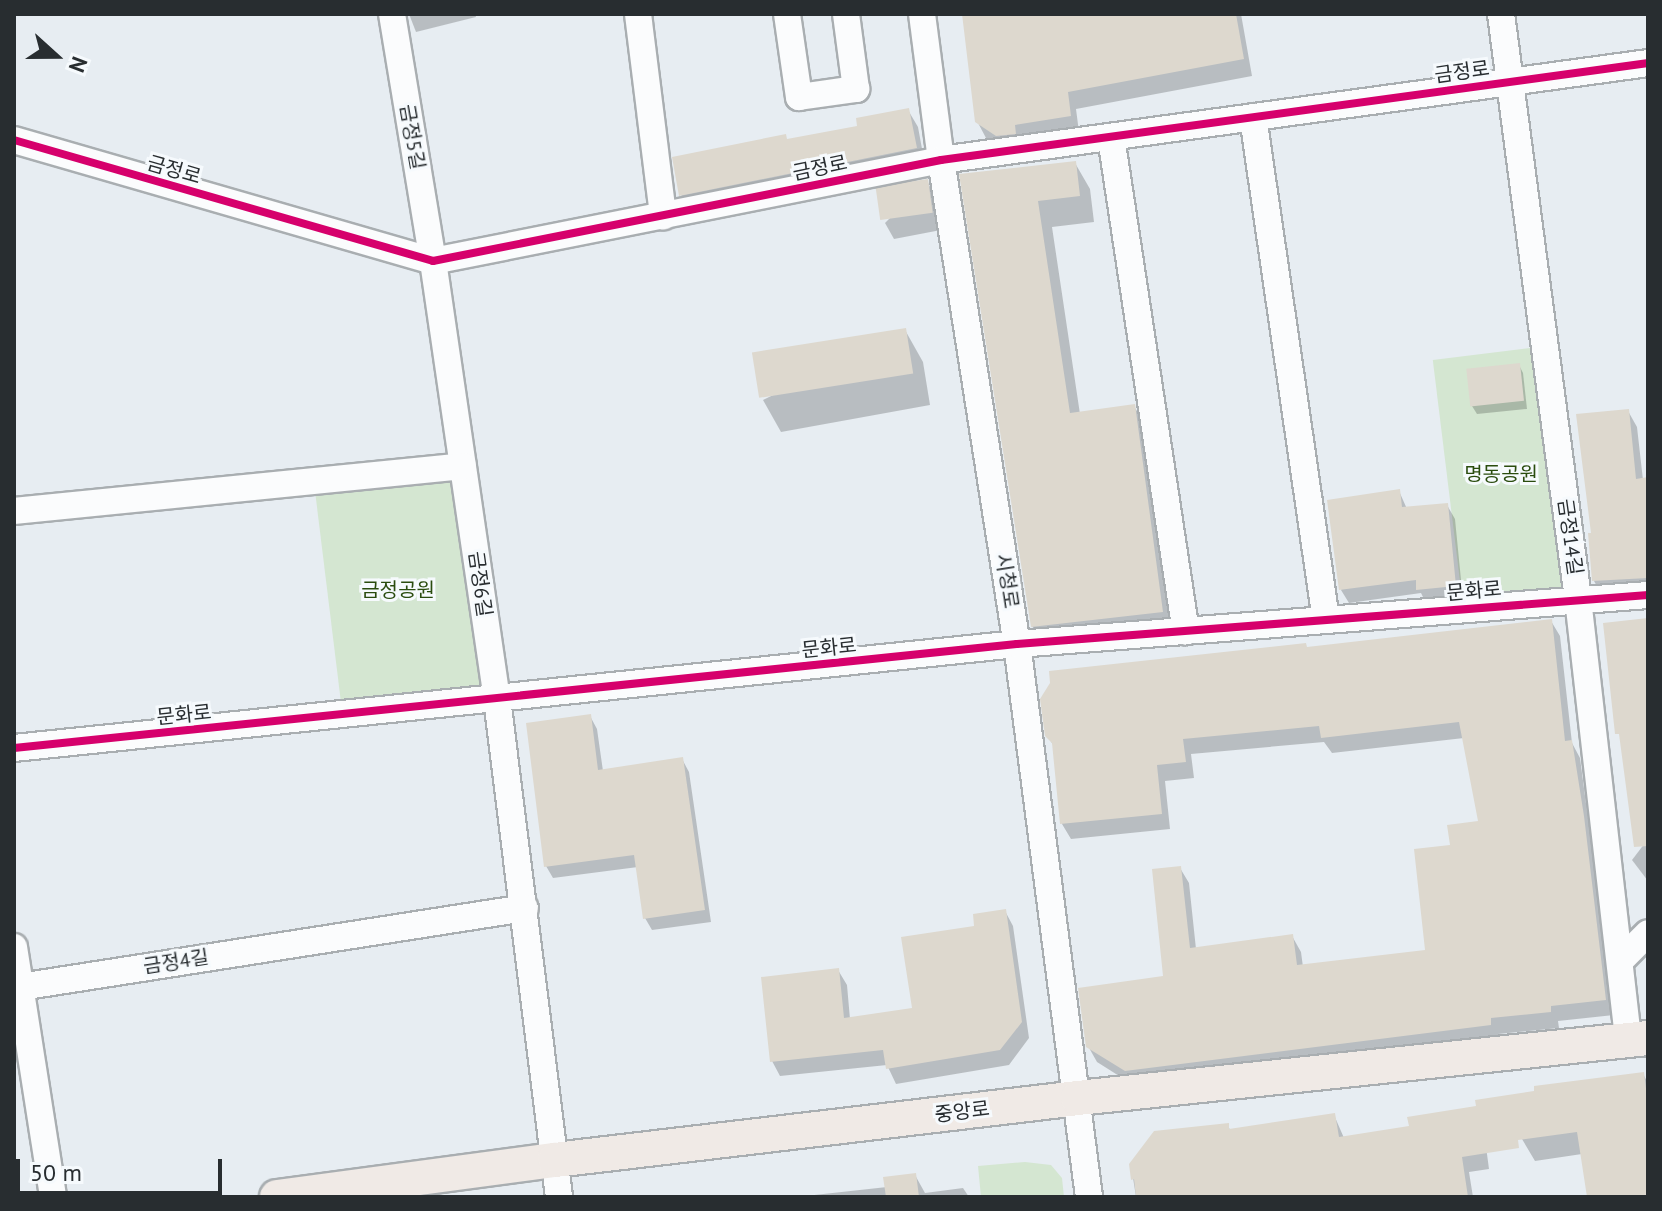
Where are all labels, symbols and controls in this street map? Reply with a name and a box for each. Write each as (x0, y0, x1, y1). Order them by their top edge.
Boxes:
north arrow (16, 16, 96, 96)
text: N (63, 53, 94, 76)
street label: 금정로 (1433, 56, 1491, 88)
street label: 금정5길 (394, 102, 430, 172)
street label: 금정로 (144, 151, 204, 189)
street label: 금정로 (791, 151, 849, 185)
park label: 명동공원 (1464, 462, 1538, 486)
street label: 금정14길 (1553, 497, 1587, 577)
street label: 금정6길 (464, 550, 496, 618)
street label: 시청로 (991, 552, 1023, 610)
street label: 문화로 (1445, 577, 1503, 605)
park label: 금정공원 (361, 578, 435, 602)
street label: 문화로 (800, 633, 858, 663)
street label: 문화로 (155, 700, 213, 730)
street label: 금정4길 (141, 945, 211, 979)
street label: 중앙로 (933, 1097, 991, 1127)
scale bar (20, 1143, 226, 1193)
text: 50 m (30, 1157, 82, 1188)

